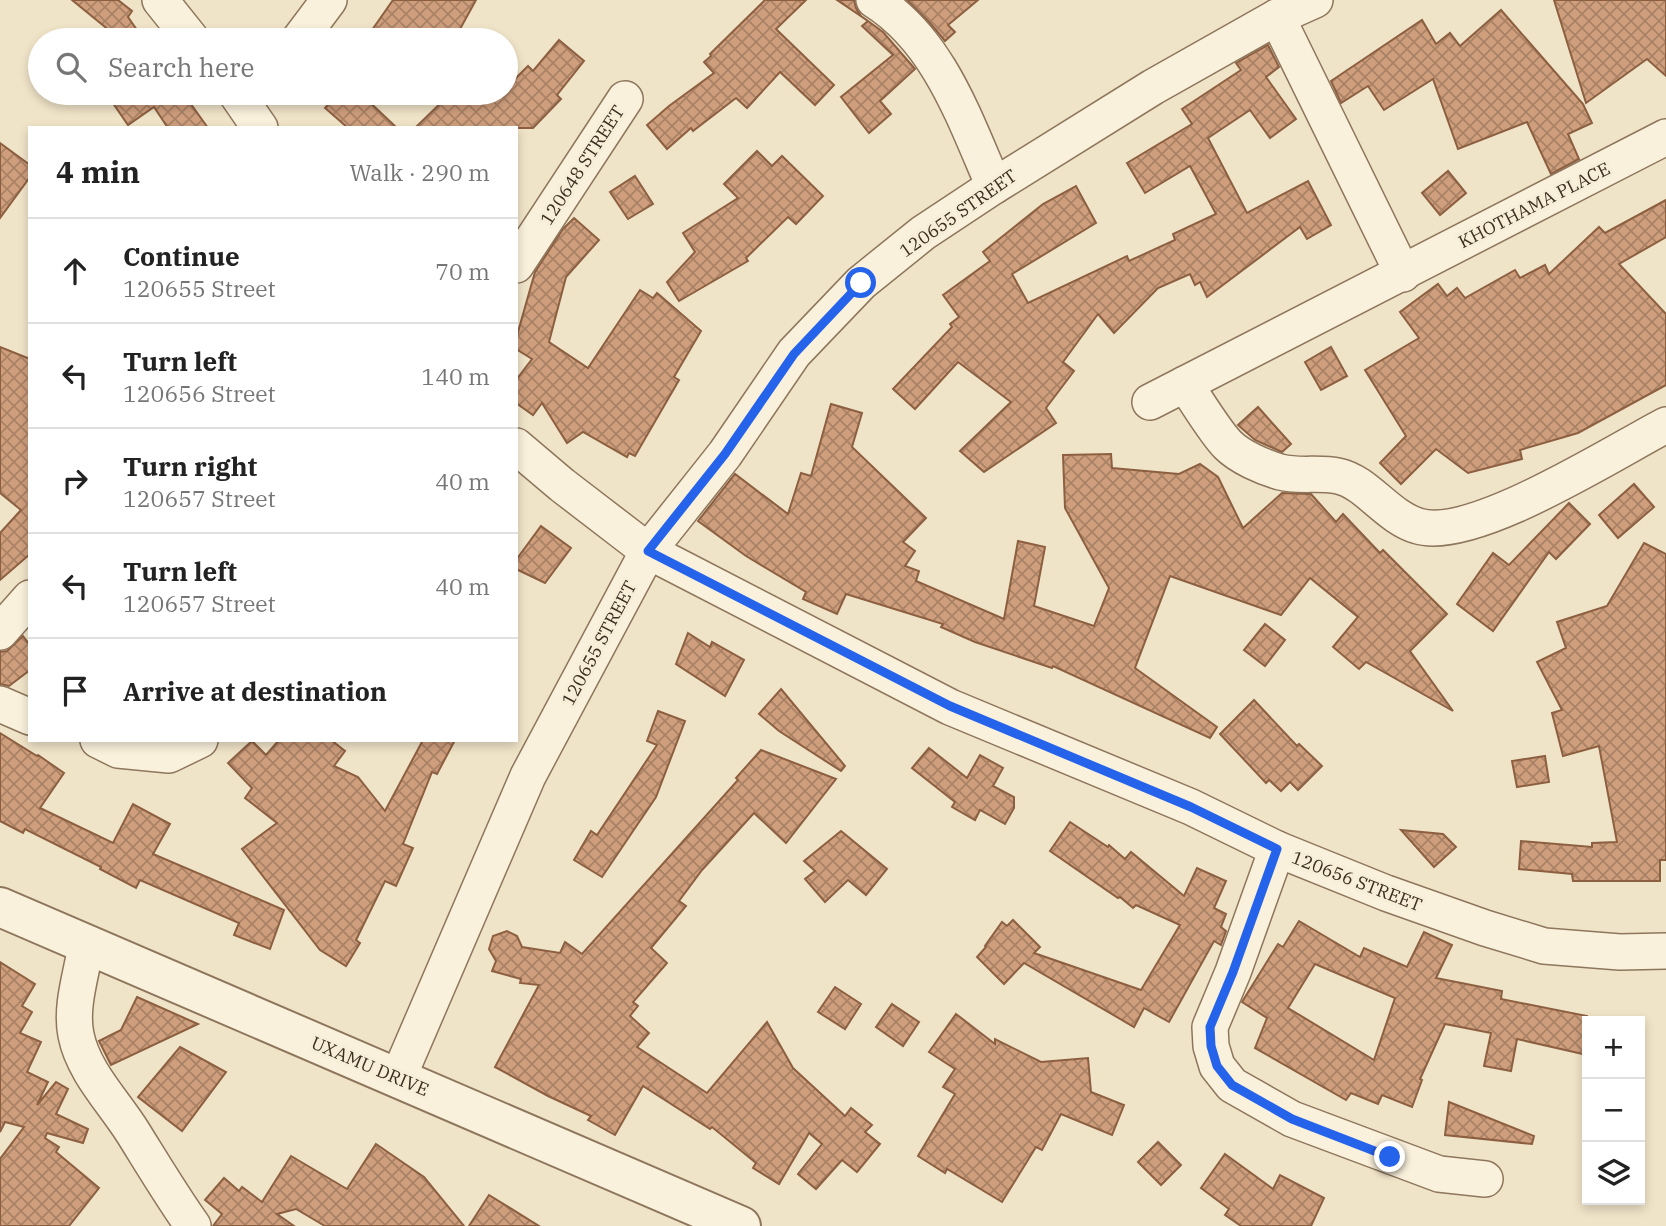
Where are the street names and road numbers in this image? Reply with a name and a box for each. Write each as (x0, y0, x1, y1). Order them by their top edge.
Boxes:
street label: 120648 STREET (535, 101, 629, 229)
street label: KHOTHAMA PLACE (1454, 157, 1614, 253)
street label: 120655 STREET (895, 164, 1021, 262)
street label: 120655 STREET (556, 576, 642, 709)
street label: 120656 STREET (1288, 846, 1426, 917)
street label: UXAMU DRIVE (308, 1031, 432, 1101)

